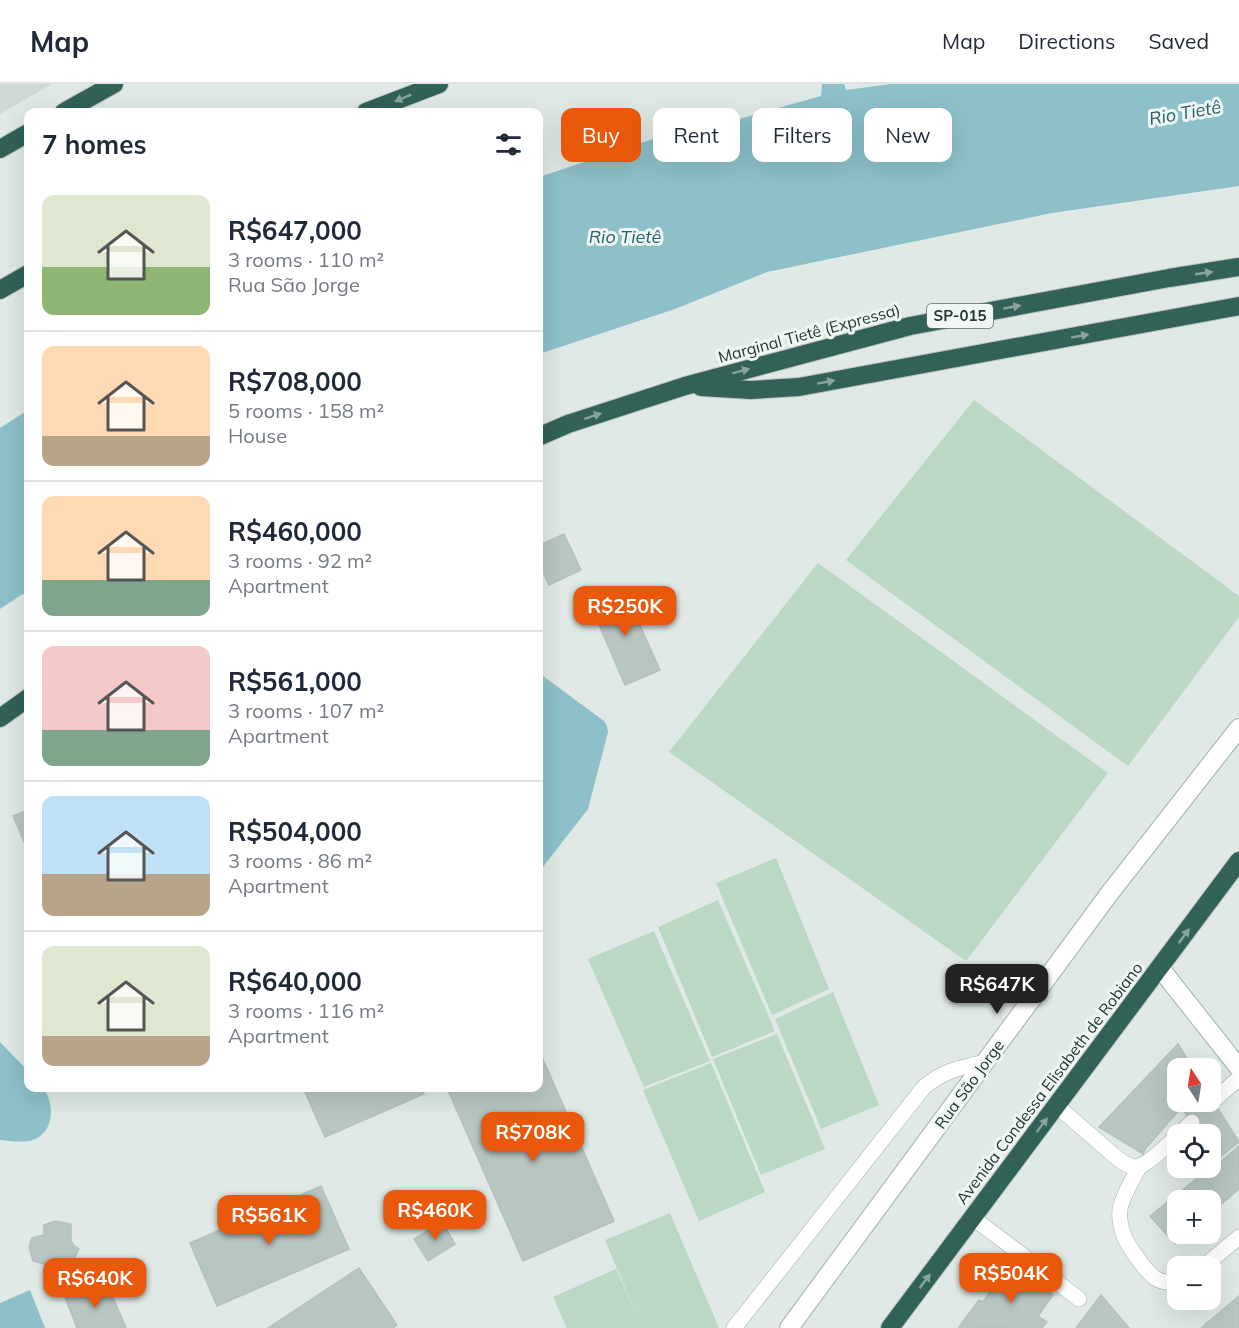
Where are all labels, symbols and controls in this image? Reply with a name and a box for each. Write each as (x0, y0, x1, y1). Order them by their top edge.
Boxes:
text: Map (30, 24, 89, 59)
text: Map (942, 28, 985, 54)
text: Directions (1018, 28, 1115, 54)
text: Saved (1148, 28, 1209, 54)
one-way arrow (393, 93, 411, 103)
water label: Rio Tietê (1147, 95, 1223, 130)
chip: Buy (561, 108, 641, 162)
chip: Rent (653, 108, 740, 162)
chip: Filters (752, 108, 852, 162)
chip: New (864, 108, 952, 162)
text: 7 homes (42, 128, 146, 161)
icon: filters (492, 128, 525, 161)
text: R$647,000 (228, 214, 362, 247)
icon: home (90, 219, 162, 291)
water label: Rio Tietê (589, 225, 662, 248)
text: 3 rooms · 110 m² (228, 247, 384, 272)
one-way arrow (1195, 268, 1214, 277)
text: Rua São Jorge (228, 272, 360, 297)
street label: Marginal Tietê (Expressa) (716, 299, 902, 367)
one-way arrow (1003, 302, 1022, 311)
road number: SP-015 (927, 304, 993, 328)
one-way arrow (1071, 331, 1090, 340)
text: R$708,000 (228, 365, 362, 398)
one-way arrow (732, 366, 750, 375)
icon: home (90, 370, 162, 442)
one-way arrow (817, 377, 836, 386)
text: 5 rooms · 158 m² (228, 398, 384, 423)
one-way arrow (584, 411, 602, 420)
text: House (228, 423, 287, 448)
text: R$460,000 (228, 515, 362, 548)
icon: home (90, 520, 162, 592)
text: 3 rooms · 92 m² (228, 548, 372, 573)
text: Apartment (228, 573, 329, 598)
pin: R$250K (576, 586, 674, 637)
text: R$250K (587, 593, 663, 618)
text: R$561,000 (228, 665, 362, 698)
icon: home (90, 670, 162, 742)
text: 3 rooms · 107 m² (228, 698, 384, 723)
text: Apartment (228, 723, 329, 748)
text: R$504,000 (228, 815, 362, 848)
icon: home (90, 820, 162, 892)
text: 3 rooms · 86 m² (228, 848, 372, 873)
text: Apartment (228, 873, 329, 898)
one-way arrow (1178, 928, 1190, 943)
street label: Avenida Condessa Elisabeth de Robiano (951, 958, 1147, 1208)
pin: R$647K (948, 964, 1046, 1015)
text: R$640,000 (228, 965, 362, 998)
icon: home (90, 970, 162, 1042)
text: R$647K (959, 971, 1035, 996)
text: 3 rooms · 116 m² (228, 998, 384, 1023)
text: Apartment (228, 1023, 329, 1048)
street label: Rua São Jorge (930, 1035, 1008, 1133)
north arrow (1167, 1058, 1221, 1112)
map controls (1167, 1058, 1221, 1310)
pin: R$708K (484, 1112, 582, 1163)
one-way arrow (1036, 1118, 1048, 1133)
text: R$708K (495, 1119, 571, 1144)
button: locate (1167, 1124, 1221, 1178)
pin: R$460K (386, 1190, 484, 1241)
button: + (1167, 1190, 1221, 1244)
pin: R$561K (220, 1195, 318, 1246)
text: R$460K (397, 1197, 473, 1222)
text: R$561K (231, 1202, 307, 1227)
pin: R$504K (962, 1253, 1060, 1304)
button: − (1167, 1256, 1221, 1310)
pin: R$640K (46, 1258, 144, 1309)
text: R$504K (973, 1260, 1049, 1285)
text: R$640K (57, 1265, 133, 1290)
one-way arrow (919, 1274, 931, 1290)

